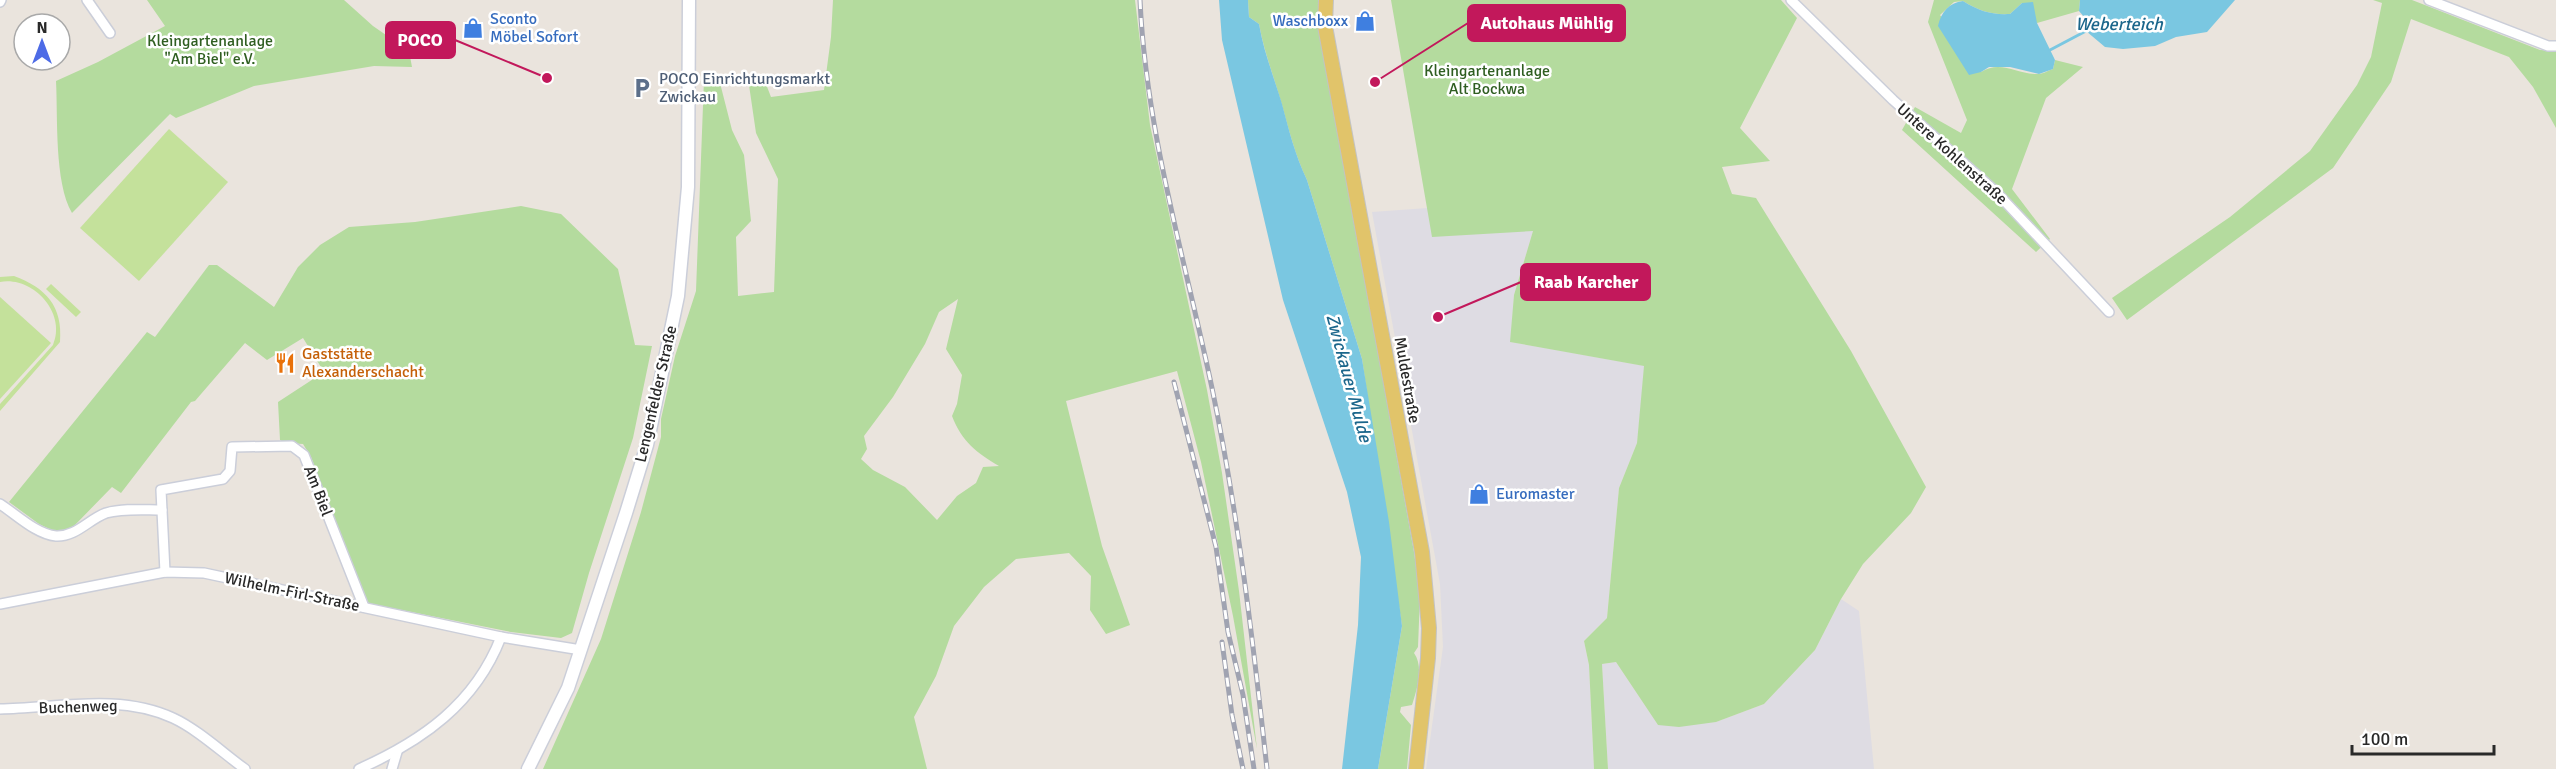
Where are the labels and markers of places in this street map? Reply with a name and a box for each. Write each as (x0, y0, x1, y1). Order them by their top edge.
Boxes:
callout: Autohaus Mühlig (1468, 5, 1625, 41)
place label: Sconto Möbel Sofort (490, 9, 579, 47)
shop icon: Waschboxx (1353, 9, 1377, 33)
place label: Waschboxx (1272, 11, 1349, 31)
shop icon: Sconto Möbel Sofort (461, 16, 485, 40)
callout: POCO (386, 22, 455, 58)
place label: POCO Einrichtungsmarkt Zwickau (659, 69, 830, 107)
parking icon: POCO Einrichtungsmarkt Zwickau (630, 76, 654, 100)
callout: Raab Karcher (1521, 264, 1650, 300)
place label: Gaststätte Alexanderschacht (302, 344, 424, 382)
restaurant icon: Gaststätte Alexanderschacht (273, 351, 297, 375)
shop icon: Euromaster (1467, 482, 1491, 506)
place label: Euromaster (1496, 484, 1575, 504)

